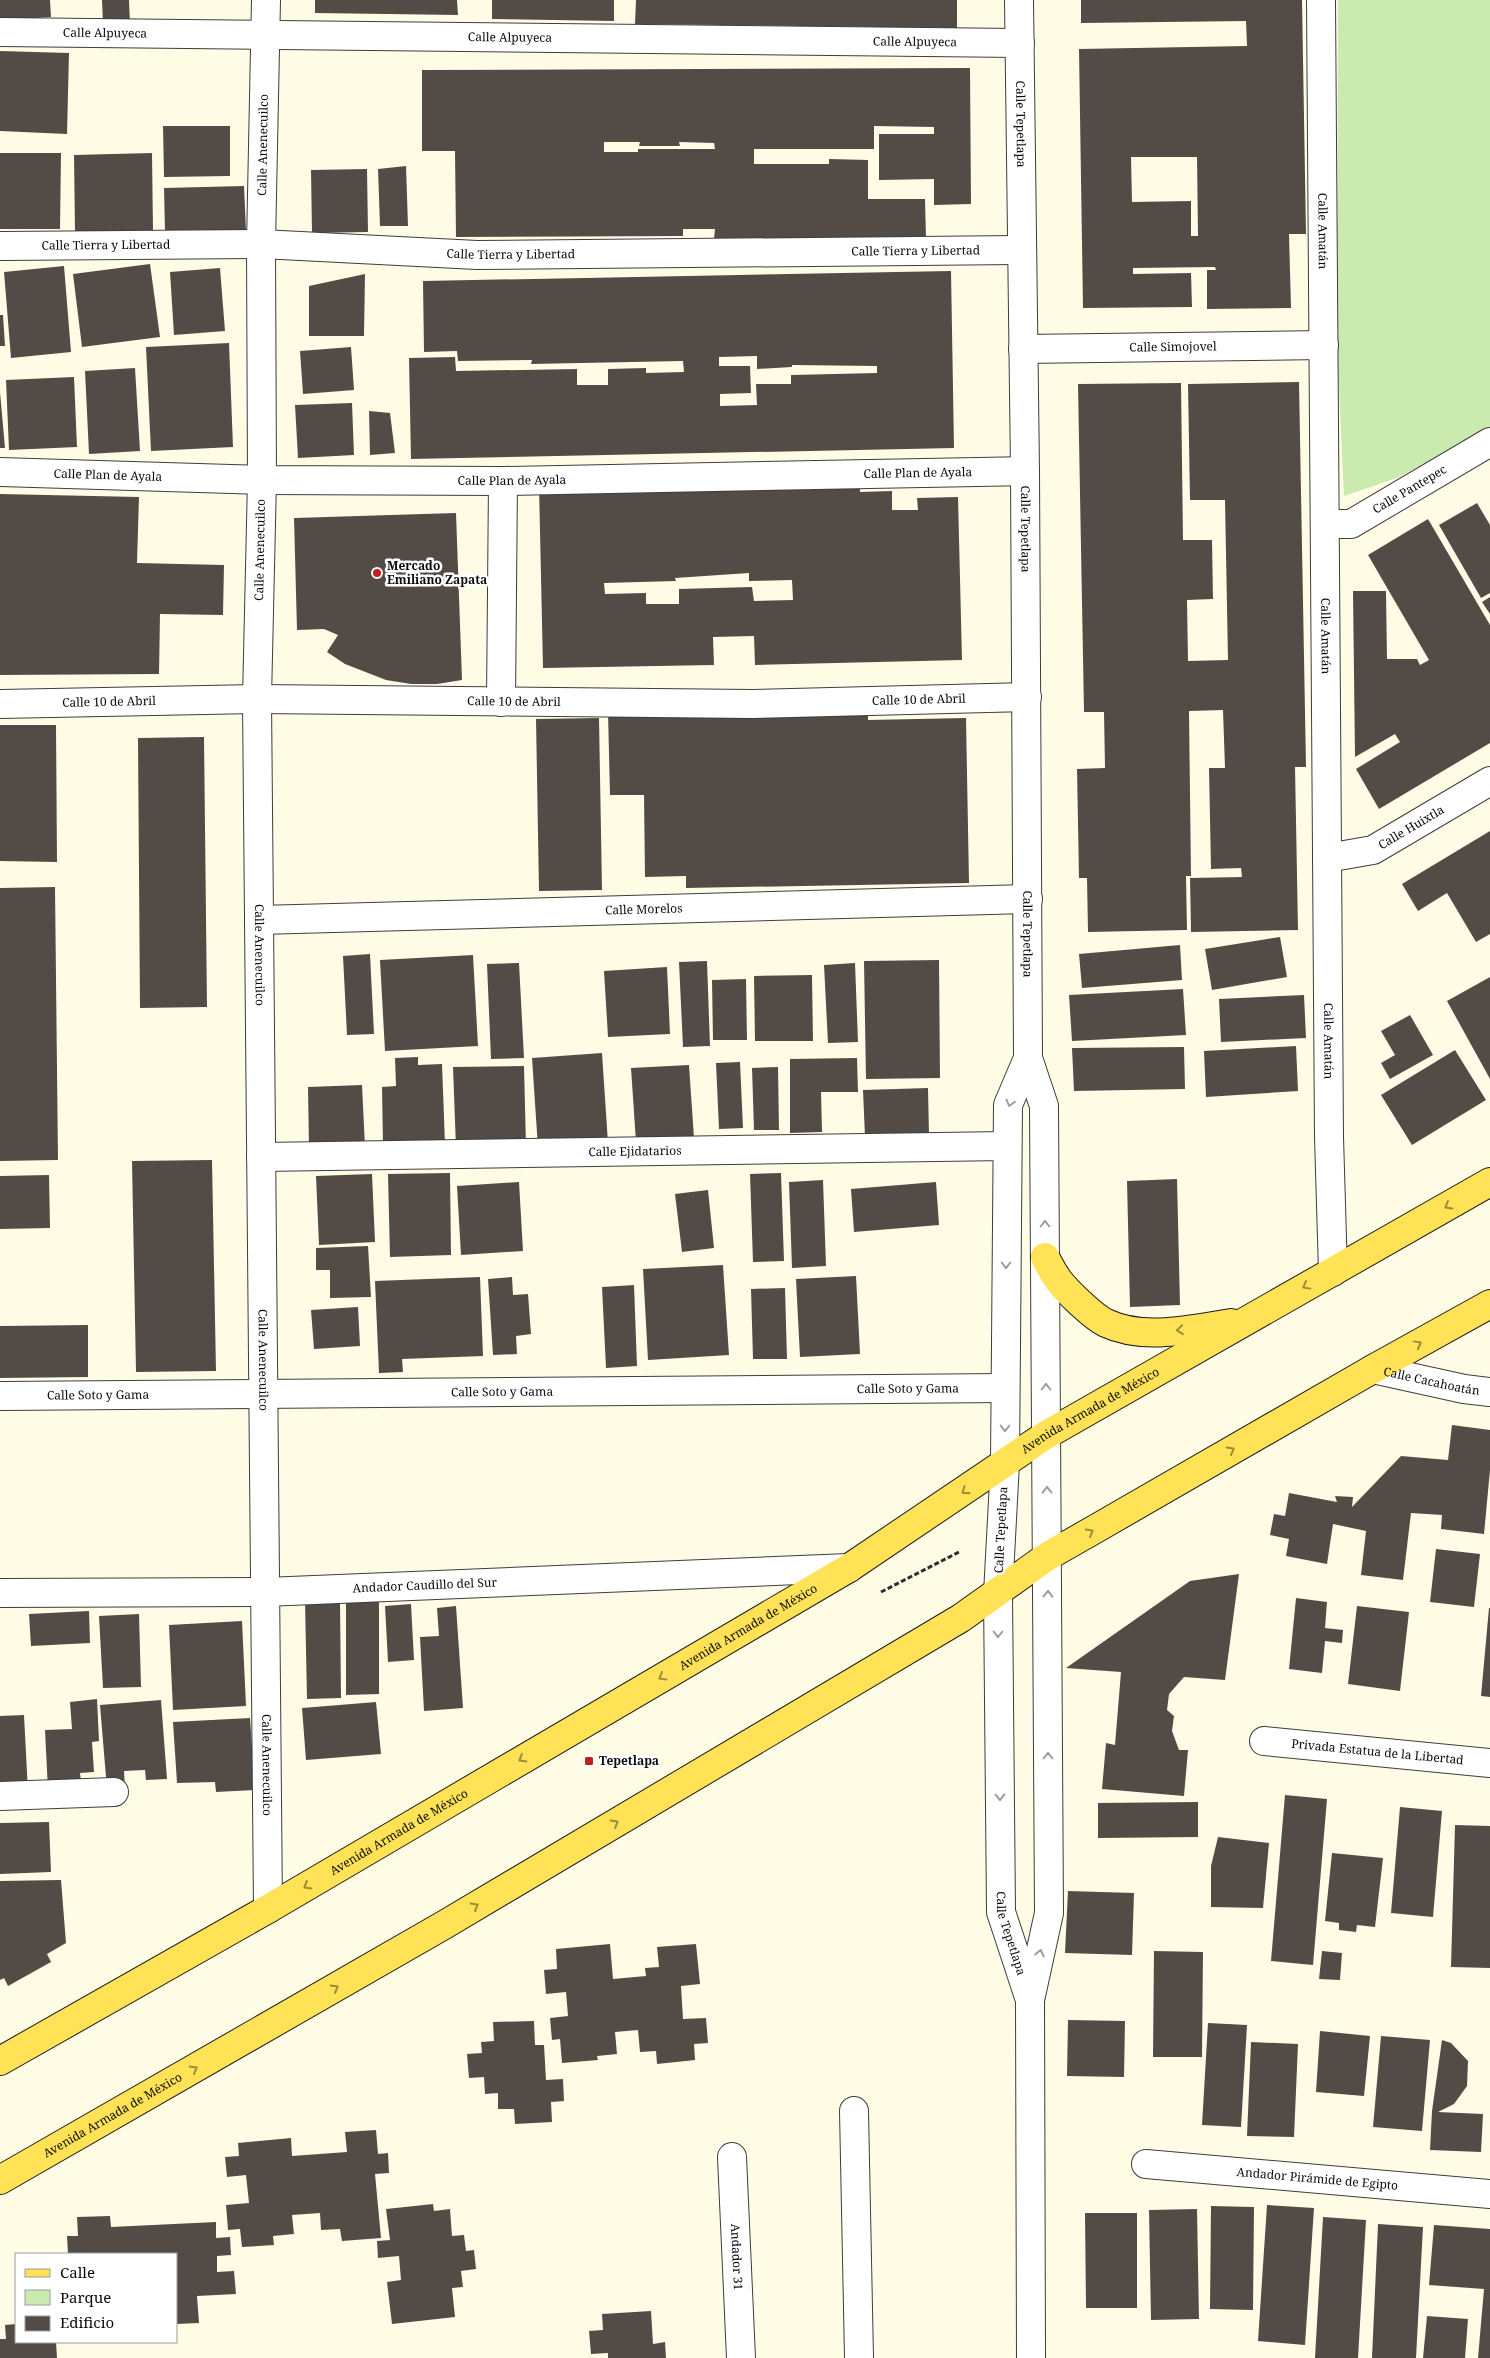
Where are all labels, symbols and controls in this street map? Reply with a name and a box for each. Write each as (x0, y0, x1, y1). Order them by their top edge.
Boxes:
street label: Calle Alpuyeca (63, 24, 147, 42)
street label: Calle Alpuyeca (468, 28, 552, 46)
street label: Calle Alpuyeca (873, 32, 957, 50)
street label: Calle Tepetlapa (1012, 80, 1030, 168)
street label: Calle Anenecuilco (253, 94, 272, 196)
street label: Calle Amatán (1314, 193, 1332, 270)
street label: Calle Tierra y Libertad (42, 236, 171, 254)
street label: Calle Tierra y Libertad (851, 241, 981, 260)
street label: Calle Tierra y Libertad (446, 244, 576, 263)
street label: Calle Simojovel (1129, 337, 1217, 356)
street label: Calle Pantepec (1369, 460, 1450, 517)
street label: Calle Plan de Ayala (863, 463, 972, 482)
street label: Calle Plan de Ayala (53, 465, 163, 485)
street label: Calle Plan de Ayala (458, 471, 567, 489)
street label: Calle Tepetlapa (1017, 485, 1035, 573)
street label: Calle Anenecuilco (250, 499, 269, 601)
place label: Mercado Emiliano Zapata (387, 557, 487, 588)
marker: Mercado Emiliano Zapata (371, 567, 383, 579)
street label: Calle Amatán (1317, 598, 1335, 675)
street label: Calle 10 de Abril (872, 690, 966, 709)
street label: Calle 10 de Abril (62, 692, 156, 711)
street label: Calle 10 de Abril (467, 692, 561, 710)
street label: Calle Huixtla (1375, 801, 1447, 853)
street label: Calle Tepetlapa (1019, 890, 1037, 978)
street label: Calle Morelos (605, 899, 683, 919)
street label: Calle Anenecuilco (251, 904, 269, 1006)
street label: Calle Amatán (1320, 1003, 1338, 1080)
one-way arrow (1005, 1099, 1016, 1108)
street label: Calle Ejidatarios (588, 1142, 682, 1160)
one-way arrow (1444, 1200, 1453, 1210)
one-way arrow (1040, 1220, 1050, 1228)
one-way arrow (1001, 1262, 1012, 1270)
one-way arrow (1303, 1280, 1312, 1290)
street label: Calle Anenecuilco (255, 1309, 272, 1411)
one-way arrow (1175, 1324, 1183, 1335)
one-way arrow (1412, 1340, 1421, 1350)
street label: Avenida Armada de México (1017, 1363, 1162, 1457)
street label: Calle Cacahoatán (1382, 1363, 1481, 1399)
street label: Calle Soto y Gama (857, 1379, 959, 1397)
one-way arrow (1041, 1382, 1051, 1390)
street label: Calle Soto y Gama (451, 1383, 553, 1400)
street label: Calle Soto y Gama (47, 1386, 149, 1404)
one-way arrow (1000, 1424, 1010, 1432)
one-way arrow (1226, 1447, 1235, 1457)
one-way arrow (961, 1485, 971, 1494)
street label: Calle Tepetlapa (990, 1486, 1011, 1574)
one-way arrow (1042, 1486, 1052, 1494)
one-way arrow (1085, 1528, 1094, 1538)
street label: Andador Caudillo del Sur (352, 1573, 498, 1596)
street label: Avenida Armada de México (676, 1579, 820, 1674)
one-way arrow (1043, 1590, 1053, 1598)
one-way arrow (993, 1631, 1003, 1639)
one-way arrow (659, 1670, 668, 1680)
street label: Calle Anenecuilco (258, 1714, 276, 1816)
street label: Privada Estatua de la Libertad (1291, 1735, 1465, 1768)
place label: Tepetlapa (599, 1752, 659, 1769)
one-way arrow (1043, 1752, 1053, 1760)
one-way arrow (519, 1753, 528, 1763)
marker: Tepetlapa (583, 1755, 595, 1767)
street label: Avenida Armada de México (326, 1784, 471, 1879)
one-way arrow (994, 1793, 1005, 1801)
one-way arrow (610, 1819, 619, 1829)
one-way arrow (304, 1880, 313, 1890)
street label: Calle Tepetlapa (993, 1891, 1030, 1978)
one-way arrow (470, 1902, 479, 1912)
one-way arrow (1034, 1948, 1045, 1957)
one-way arrow (329, 1984, 338, 1994)
one-way arrow (189, 2065, 198, 2075)
street label: Avenida Armada de México (40, 2068, 185, 2161)
street label: Andador Pirámide de Egipto (1236, 2163, 1399, 2194)
street label: Andador 31 (727, 2223, 747, 2291)
legend (15, 2253, 178, 2343)
text: Calle (60, 2262, 95, 2282)
text: Parque (60, 2287, 111, 2307)
text: Edificio (60, 2312, 114, 2332)

